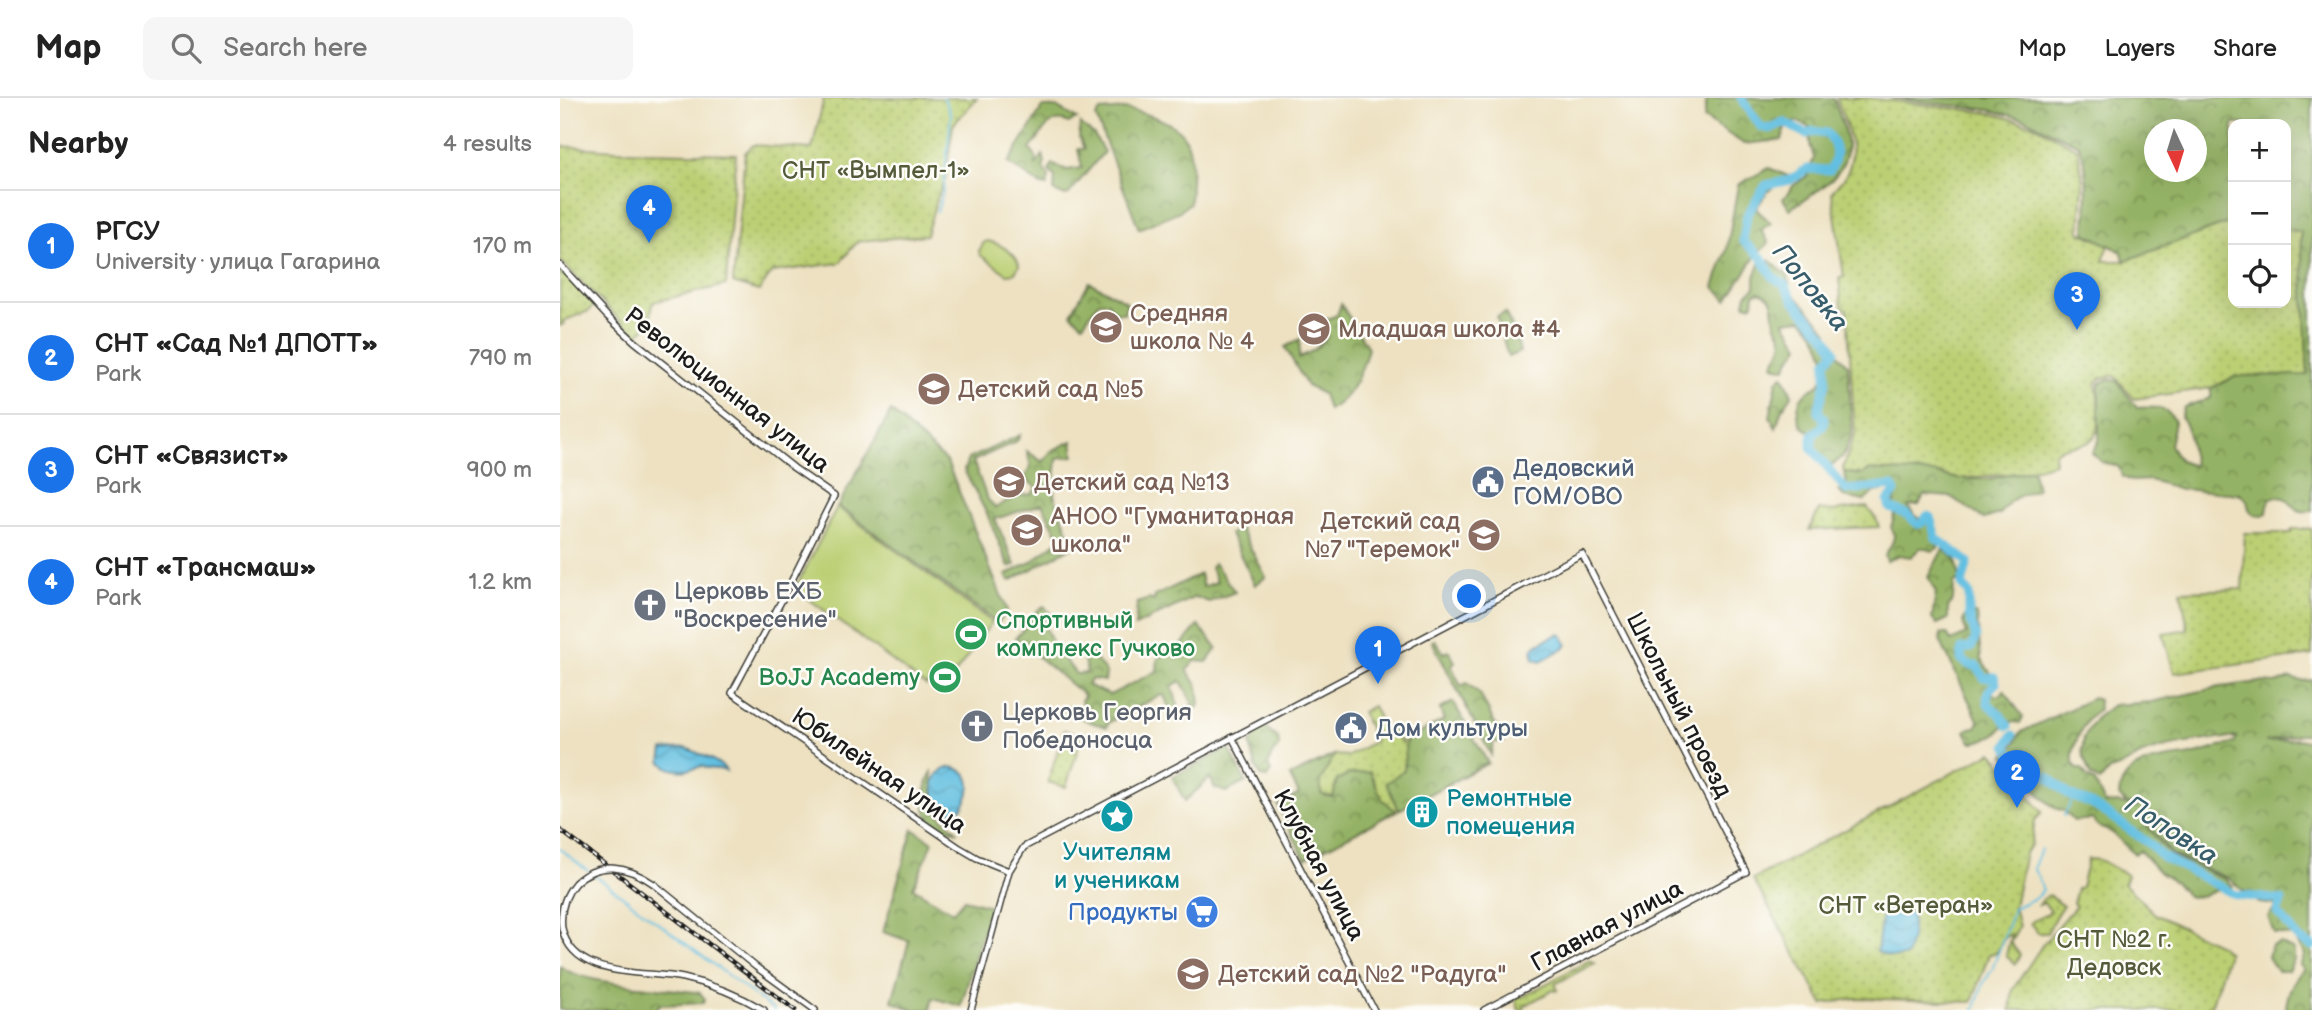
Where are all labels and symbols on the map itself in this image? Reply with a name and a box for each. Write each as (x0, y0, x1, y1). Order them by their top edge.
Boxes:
north arrow (2144, 119, 2207, 182)
park label: СНТ «Вымпел-1» (782, 156, 970, 185)
pin: 4 (626, 185, 672, 243)
water label: Поповка (1765, 238, 1855, 338)
pin: 3 (2054, 272, 2100, 330)
place label: Средняя школа № 4 (1130, 299, 1255, 356)
street label: Революционная улица (619, 301, 835, 479)
school or university icon: Средняя школа № 4 (1087, 308, 1125, 346)
school or university icon: Младшая школа #4 (1295, 310, 1333, 348)
place label: Младшая школа #4 (1338, 315, 1561, 344)
school or university icon: Детский сад №5 (915, 370, 953, 408)
place label: Детский сад №5 (958, 375, 1144, 404)
place label: Дедовский ГОМ/ОВО (1513, 454, 1635, 511)
school or university icon: Детский сад №13 (990, 463, 1028, 501)
public building icon: Дедовский ГОМ/ОВО (1469, 463, 1507, 501)
place label: Детский сад №13 (1034, 468, 1230, 497)
place label: АНОО "Гуманитарная школа" (1050, 502, 1294, 559)
place label: Детский сад №7 "Теремок" (1304, 507, 1460, 564)
school or university icon: АНОО "Гуманитарная школа" (1008, 511, 1046, 549)
school or university icon: Детский сад №7 "Теремок" (1465, 516, 1503, 554)
place label: Церковь ЕХБ "Воскресение" (674, 577, 837, 634)
your location (1452, 579, 1486, 613)
church icon: Церковь ЕХБ "Воскресение" (631, 586, 669, 624)
place label: Спортивный комплекс Гучково (996, 606, 1195, 663)
street label: Школьный проезд (1620, 608, 1738, 803)
sports icon: Спортивный комплекс Гучково (952, 615, 990, 653)
pin: 1 (1355, 626, 1401, 684)
sports icon: BoJJ Academy (926, 658, 964, 696)
place label: BoJJ Academy (758, 663, 920, 692)
place label: Церковь Георгия Победоносца (1002, 698, 1192, 755)
street label: Юбилейная улица (786, 702, 972, 840)
church icon: Церковь Георгия Победоносца (958, 707, 996, 745)
public building icon: Дом культуры (1332, 709, 1370, 747)
place label: Дом культуры (1376, 714, 1528, 743)
pin: 2 (1994, 750, 2040, 808)
street label: Клубная улица (1267, 784, 1371, 946)
place label: Ремонтные помещения (1446, 784, 1575, 841)
water label: Поповка (2119, 790, 2223, 872)
building icon: Ремонтные помещения (1403, 793, 1441, 831)
place icon: Учителям и ученикам (1098, 797, 1136, 835)
place label: Учителям и ученикам (1054, 838, 1180, 895)
street label: Главная улица (1526, 874, 1688, 978)
park label: СНТ «Ветеран» (1819, 891, 1993, 920)
supermarket icon: Продукты (1183, 893, 1221, 931)
place label: Продукты (1068, 898, 1178, 927)
park label: СНТ №2 г. Дедовск (2057, 925, 2171, 982)
school or university icon: Детский сад №2 "Радуга" (1174, 955, 1212, 993)
place label: Детский сад №2 "Радуга" (1218, 960, 1506, 989)

